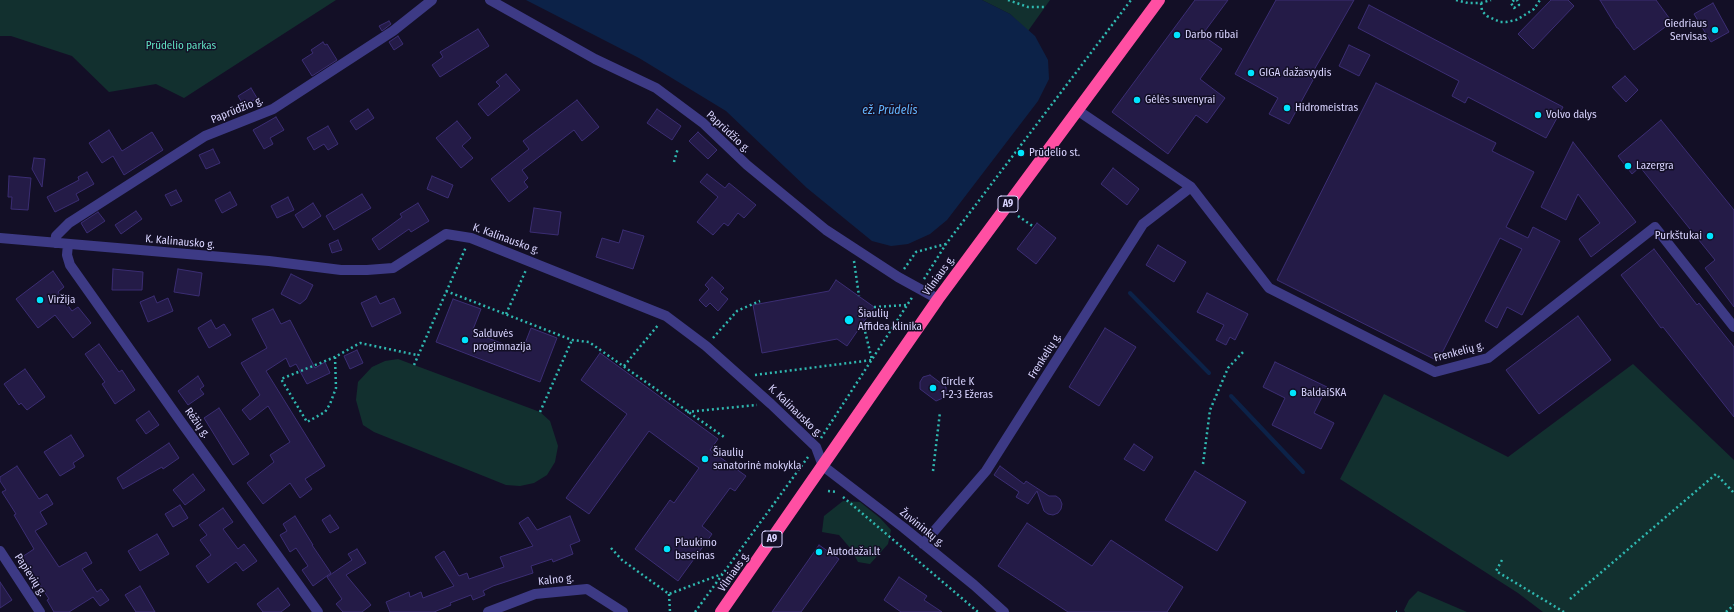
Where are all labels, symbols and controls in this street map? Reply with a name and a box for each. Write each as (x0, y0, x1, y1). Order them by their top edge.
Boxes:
place label: Giedriaus Servisas (1664, 17, 1707, 43)
marker: Giedriaus Servisas (1710, 25, 1720, 35)
place label: Darbo rūbai (1185, 28, 1238, 42)
marker: Darbo rūbai (1172, 30, 1182, 40)
park label: Prūdelio parkas (146, 39, 216, 53)
place label: GIGA dažasvydis (1259, 66, 1331, 80)
marker: GIGA dažasvydis (1246, 68, 1256, 78)
place label: Gėlės suvenyrai (1145, 93, 1215, 107)
street label: Paprūdžio g. (209, 94, 265, 126)
marker: Gėlės suvenyrai (1132, 95, 1142, 105)
place label: Hidromeistras (1295, 101, 1358, 115)
marker: Hidromeistras (1282, 103, 1292, 113)
water label: ež. Prūdelis (862, 104, 918, 118)
street label: Paprūdžio g. (703, 108, 753, 156)
place label: Volvo dalys (1546, 108, 1597, 122)
marker: Volvo dalys (1533, 110, 1543, 120)
place label: Prūdelio st. (1029, 146, 1080, 160)
marker: Prūdelio st. (1016, 148, 1026, 158)
place label: Lazergra (1636, 159, 1674, 173)
marker: Lazergra (1623, 161, 1633, 171)
road number: A9 (998, 196, 1018, 212)
street label: K. Kalinausko g. (471, 221, 541, 257)
place label: Purkštukai (1655, 229, 1702, 243)
marker: Purkštukai (1705, 231, 1715, 241)
street label: K. Kalinausko g. (145, 232, 215, 252)
street label: Vilniaus g. (920, 254, 958, 298)
place label: Viržija (48, 293, 75, 307)
marker: Viržija (35, 295, 45, 305)
place label: Šiaulių Affidea klinika (858, 307, 922, 333)
marker: Šiaulių Affidea klinika (843, 314, 855, 326)
place label: Salduvės progimnazija (473, 327, 531, 353)
street label: Frenkelių g. (1026, 331, 1064, 381)
marker: Salduvės progimnazija (460, 335, 470, 345)
street label: Frenkelių g. (1433, 339, 1485, 365)
place label: Circle K 1-2-3 Ežeras (941, 375, 993, 401)
street label: K. Kalinausko g. (765, 382, 825, 440)
marker: Circle K 1-2-3 Ežeras (928, 383, 938, 393)
place label: BaldaiSKA (1301, 386, 1346, 400)
marker: BaldaiSKA (1288, 388, 1298, 398)
street label: Rėžių g. (182, 405, 212, 441)
place label: Šiaulių sanatorinė mokykla (713, 446, 801, 472)
marker: Šiaulių sanatorinė mokykla (700, 454, 710, 464)
street label: Žuvininkų g. (897, 506, 947, 550)
road number: A9 (762, 531, 782, 547)
place label: Plaukimo baseinas (675, 536, 717, 562)
marker: Plaukimo baseinas (662, 544, 672, 554)
place label: Autodažai.lt (827, 545, 880, 559)
marker: Autodažai.lt (814, 547, 824, 557)
street label: Vilniaus g. (715, 549, 753, 595)
street label: Papievių g. (11, 551, 49, 599)
street label: Kalno g. (538, 572, 574, 588)

